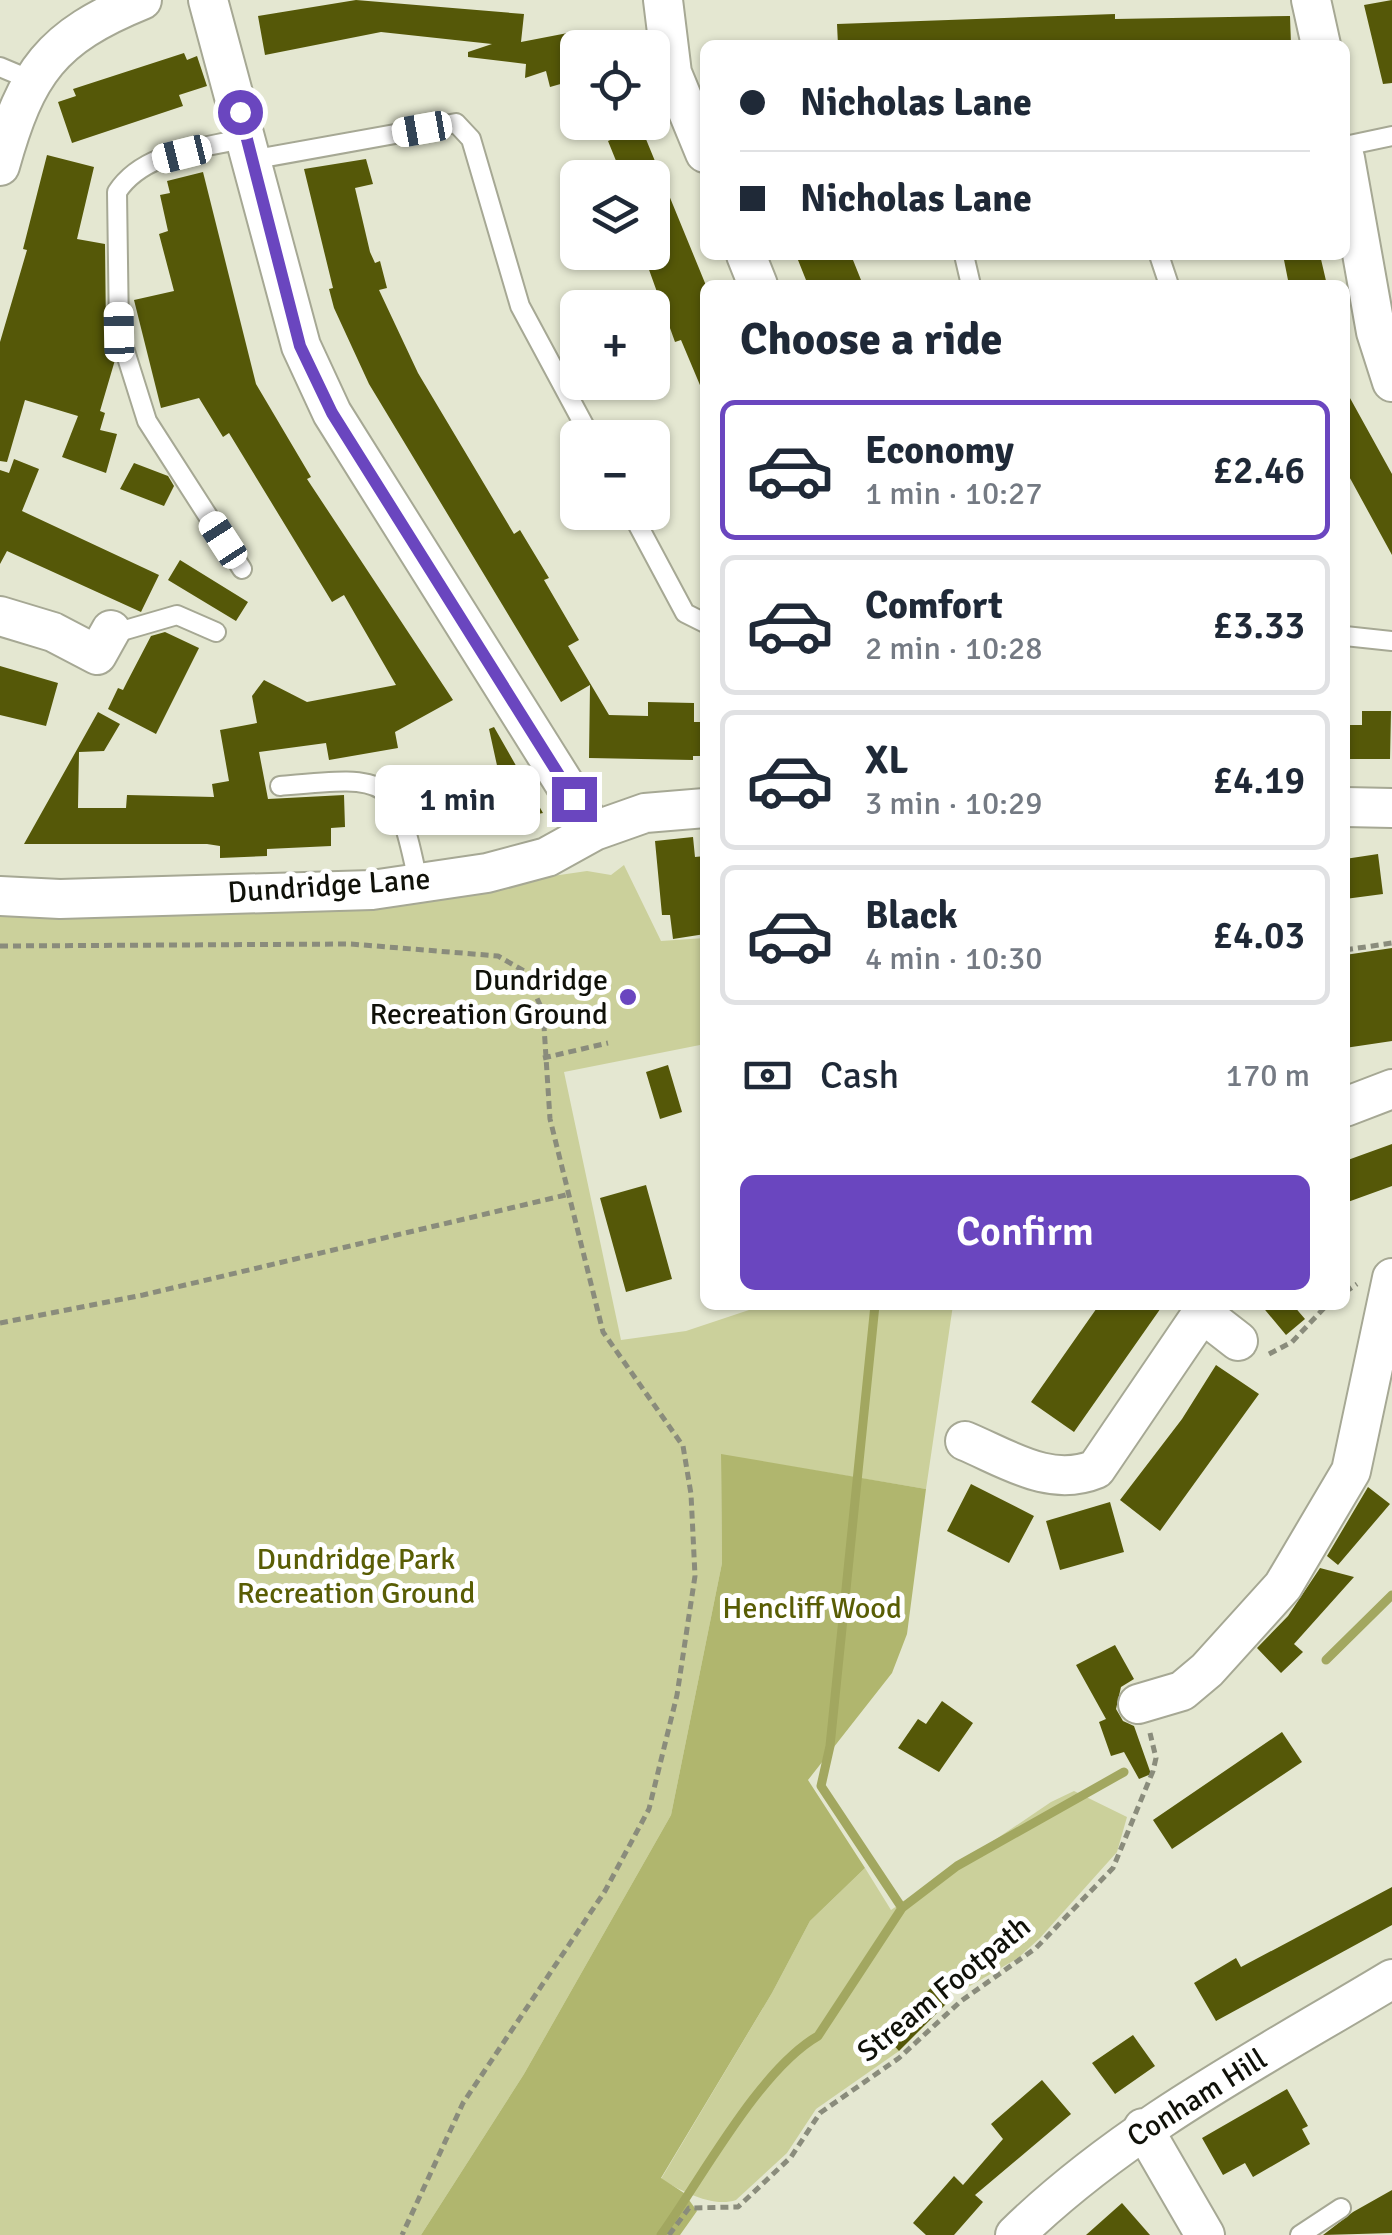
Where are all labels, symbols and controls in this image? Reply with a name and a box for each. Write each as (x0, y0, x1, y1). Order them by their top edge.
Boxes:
map controls (560, 30, 670, 530)
button: locate (560, 30, 670, 140)
text: Nicholas Lane (800, 79, 1032, 126)
route start (218, 90, 263, 135)
car (390, 109, 454, 149)
car (149, 132, 215, 176)
button: layers (560, 160, 670, 270)
text: Nicholas Lane (800, 175, 1032, 222)
button: + (560, 290, 670, 400)
car (103, 302, 135, 362)
text: Choose a ride (740, 312, 1003, 367)
button: − (560, 420, 670, 530)
icon: car (745, 425, 835, 515)
text: Economy (865, 427, 1014, 474)
text: £2.46 (1212, 447, 1305, 494)
text: 1 min · 10:27 (865, 474, 1043, 513)
car (194, 507, 252, 573)
icon: car (745, 580, 835, 670)
text: Comfort (865, 582, 1003, 629)
text: £3.33 (1212, 602, 1305, 649)
text: 2 min · 10:28 (865, 629, 1043, 668)
icon: car (745, 735, 835, 825)
text: XL (865, 737, 908, 784)
text: £4.19 (1212, 757, 1305, 804)
callout: 1 min (374, 764, 539, 834)
route end (552, 777, 597, 822)
text: 1 min (419, 780, 496, 819)
text: 3 min · 10:29 (865, 784, 1043, 823)
street label: Dundridge Lane (226, 860, 432, 912)
icon: car (745, 890, 835, 980)
text: Black (865, 892, 958, 939)
text: £4.03 (1212, 912, 1305, 959)
text: 4 min · 10:30 (865, 939, 1043, 978)
place label: Dundridge Recreation Ground (369, 962, 608, 1033)
marker: Dundridge Recreation Ground (617, 986, 639, 1008)
icon: cash (740, 1048, 795, 1103)
text: Cash (820, 1052, 899, 1099)
text: 170 m (1226, 1056, 1310, 1095)
button: Confirm (740, 1175, 1310, 1290)
park label: Dundridge Park Recreation Ground (237, 1541, 475, 1612)
park label: Hencliff Wood (722, 1590, 902, 1627)
street label: Stream Footpath (850, 1908, 1038, 2070)
street label: Conham Hill (1120, 2041, 1274, 2155)

